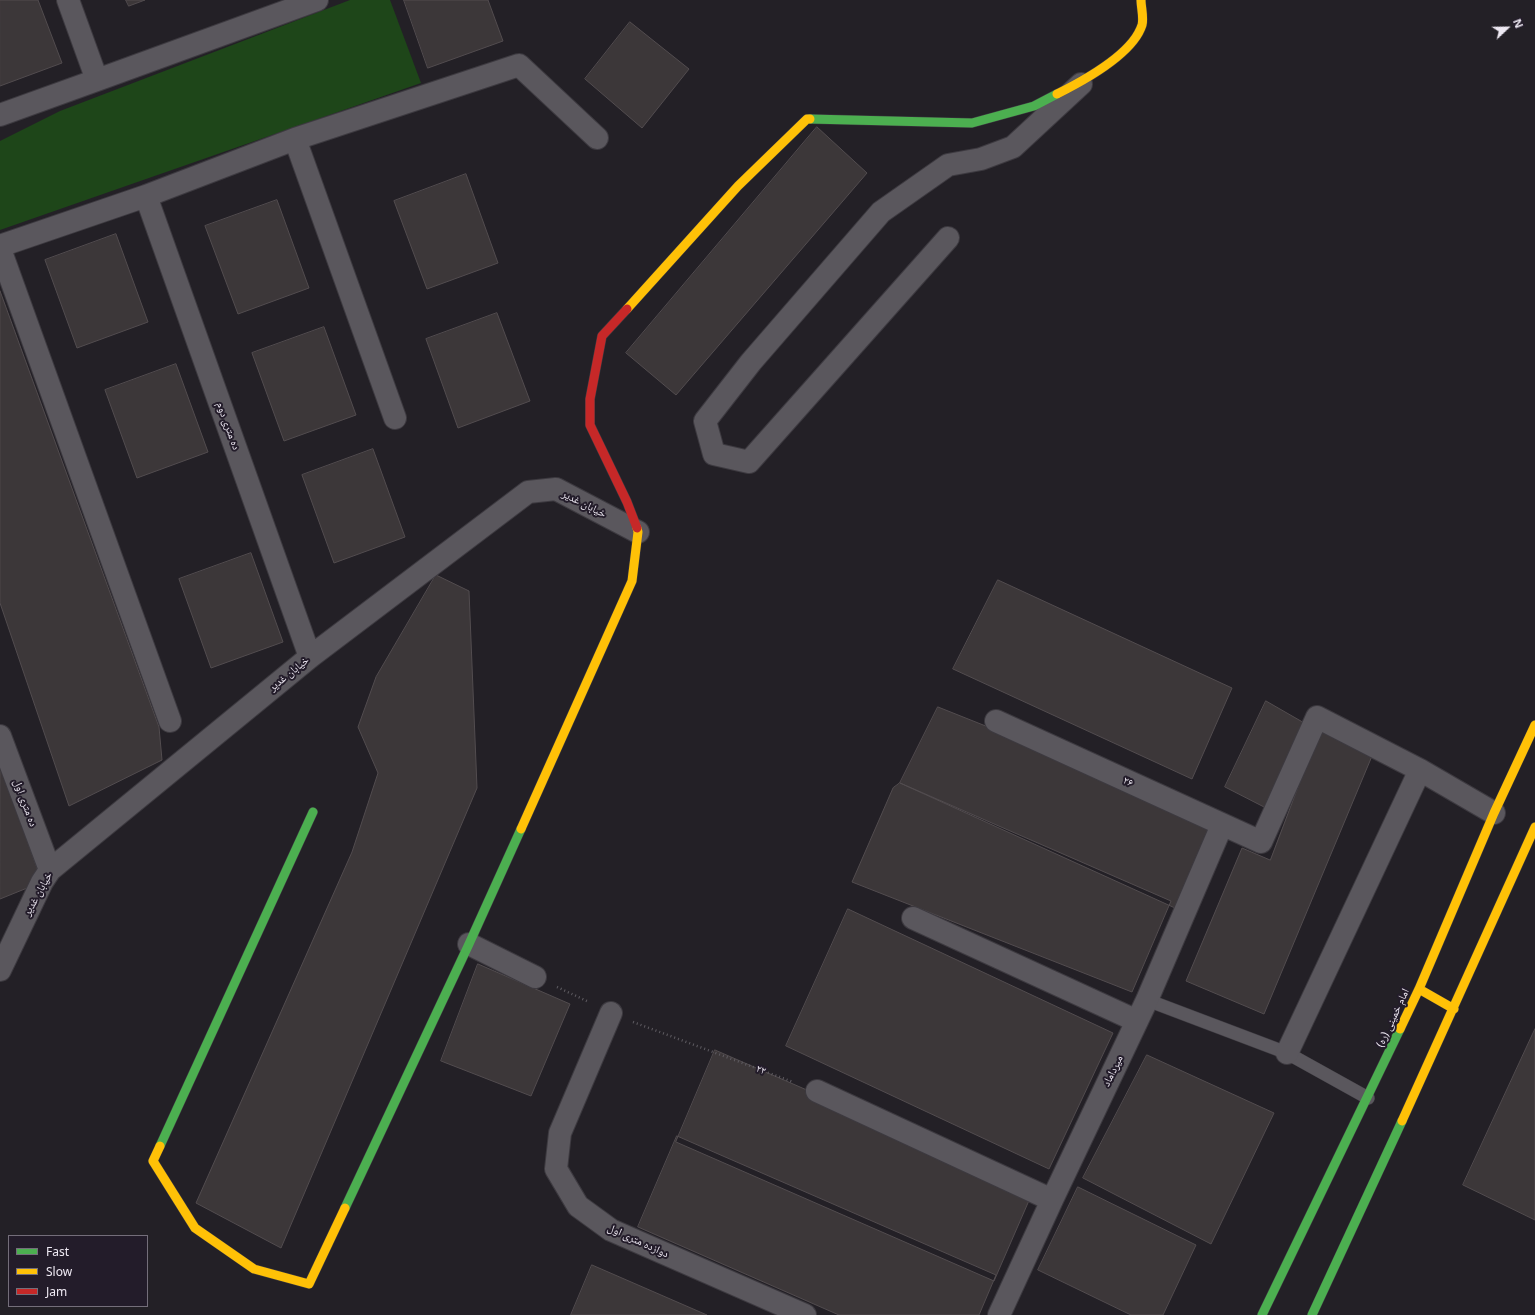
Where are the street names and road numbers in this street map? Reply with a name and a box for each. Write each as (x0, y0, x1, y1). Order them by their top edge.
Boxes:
street label: ده متری دوم (213, 400, 243, 452)
street label: خیابان غدیر (560, 487, 608, 521)
street label: خیابان غدیر (266, 654, 312, 694)
street label: ۲۶ (1121, 774, 1135, 790)
street label: ده متری اول (10, 778, 40, 828)
street label: خیابان غدیر (21, 870, 55, 918)
street label: امام خمینی (ره) (1374, 987, 1412, 1049)
street label: میرداماد (1100, 1053, 1126, 1089)
street label: ۲۲ (754, 1062, 768, 1078)
street label: دوازده متری اول (605, 1221, 671, 1261)

